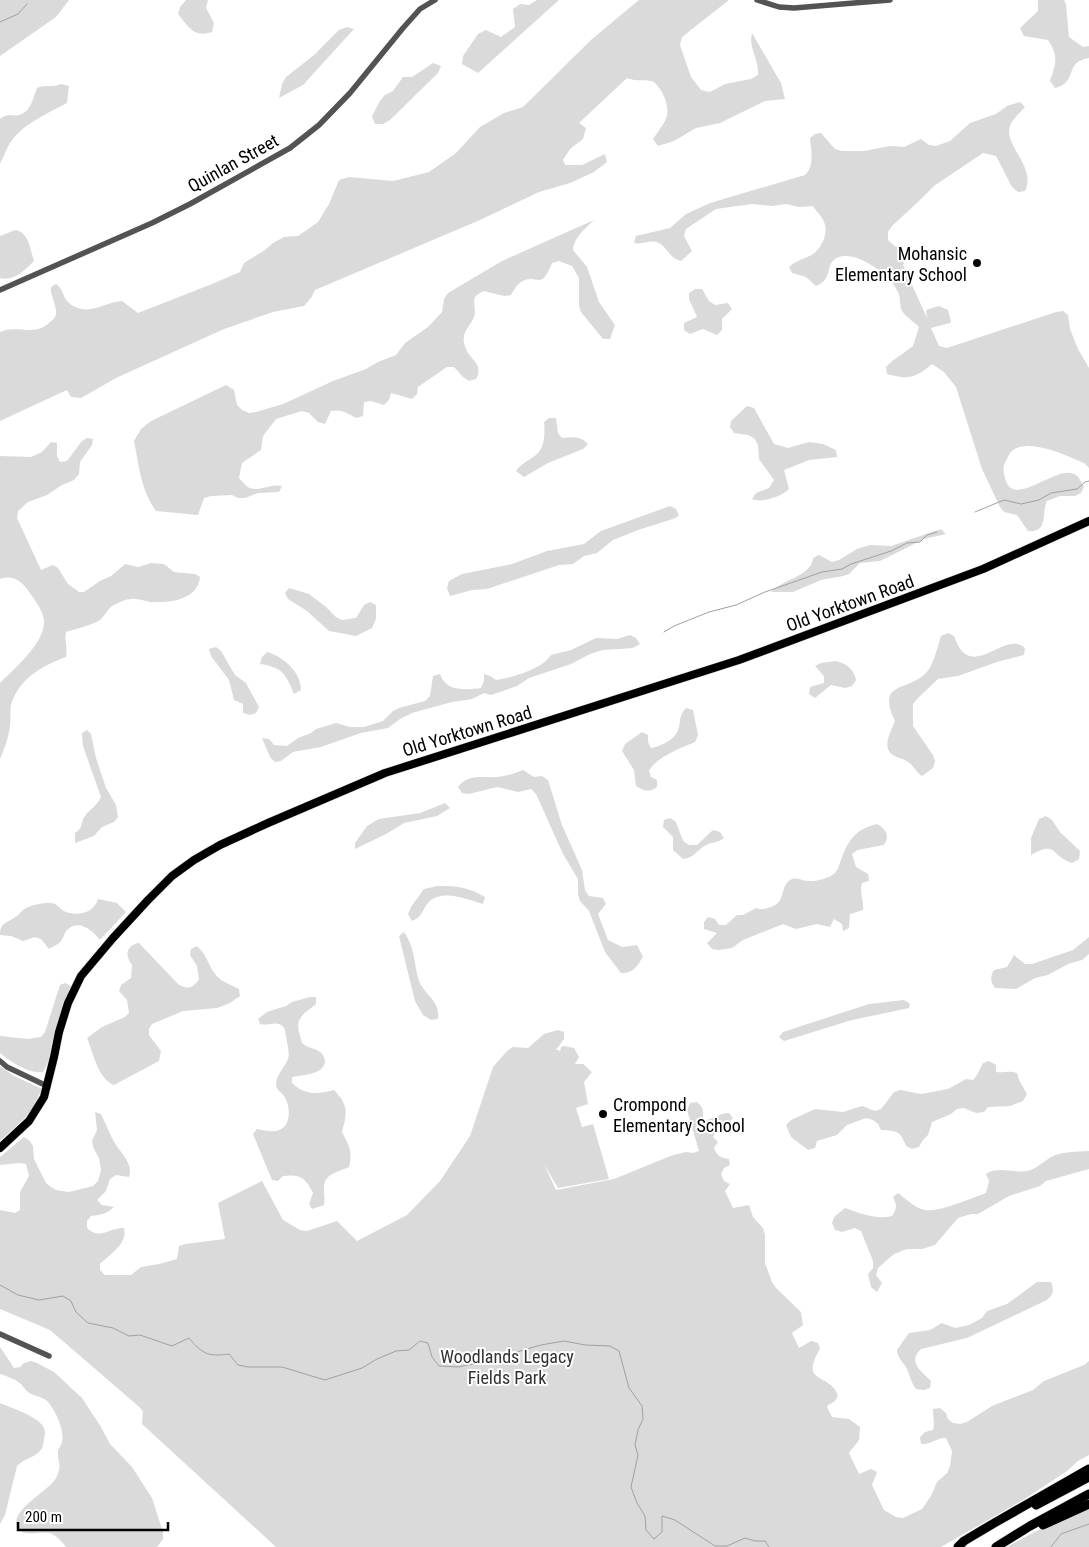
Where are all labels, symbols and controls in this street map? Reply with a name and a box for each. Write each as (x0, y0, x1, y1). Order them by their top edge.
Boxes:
street label: Quinlan Street (184, 130, 282, 196)
place label: Mohansic Elementary School (835, 243, 967, 285)
marker: Mohansic Elementary School (971, 257, 983, 269)
street label: Old Yorktown Road (783, 570, 917, 636)
street label: Old Yorktown Road (400, 701, 534, 761)
place label: Crompond Elementary School (613, 1094, 745, 1136)
marker: Crompond Elementary School (597, 1108, 609, 1120)
park label: Woodlands Legacy Fields Park (440, 1346, 574, 1388)
scale bar (18, 1500, 168, 1532)
text: 200 m (25, 1508, 62, 1526)

